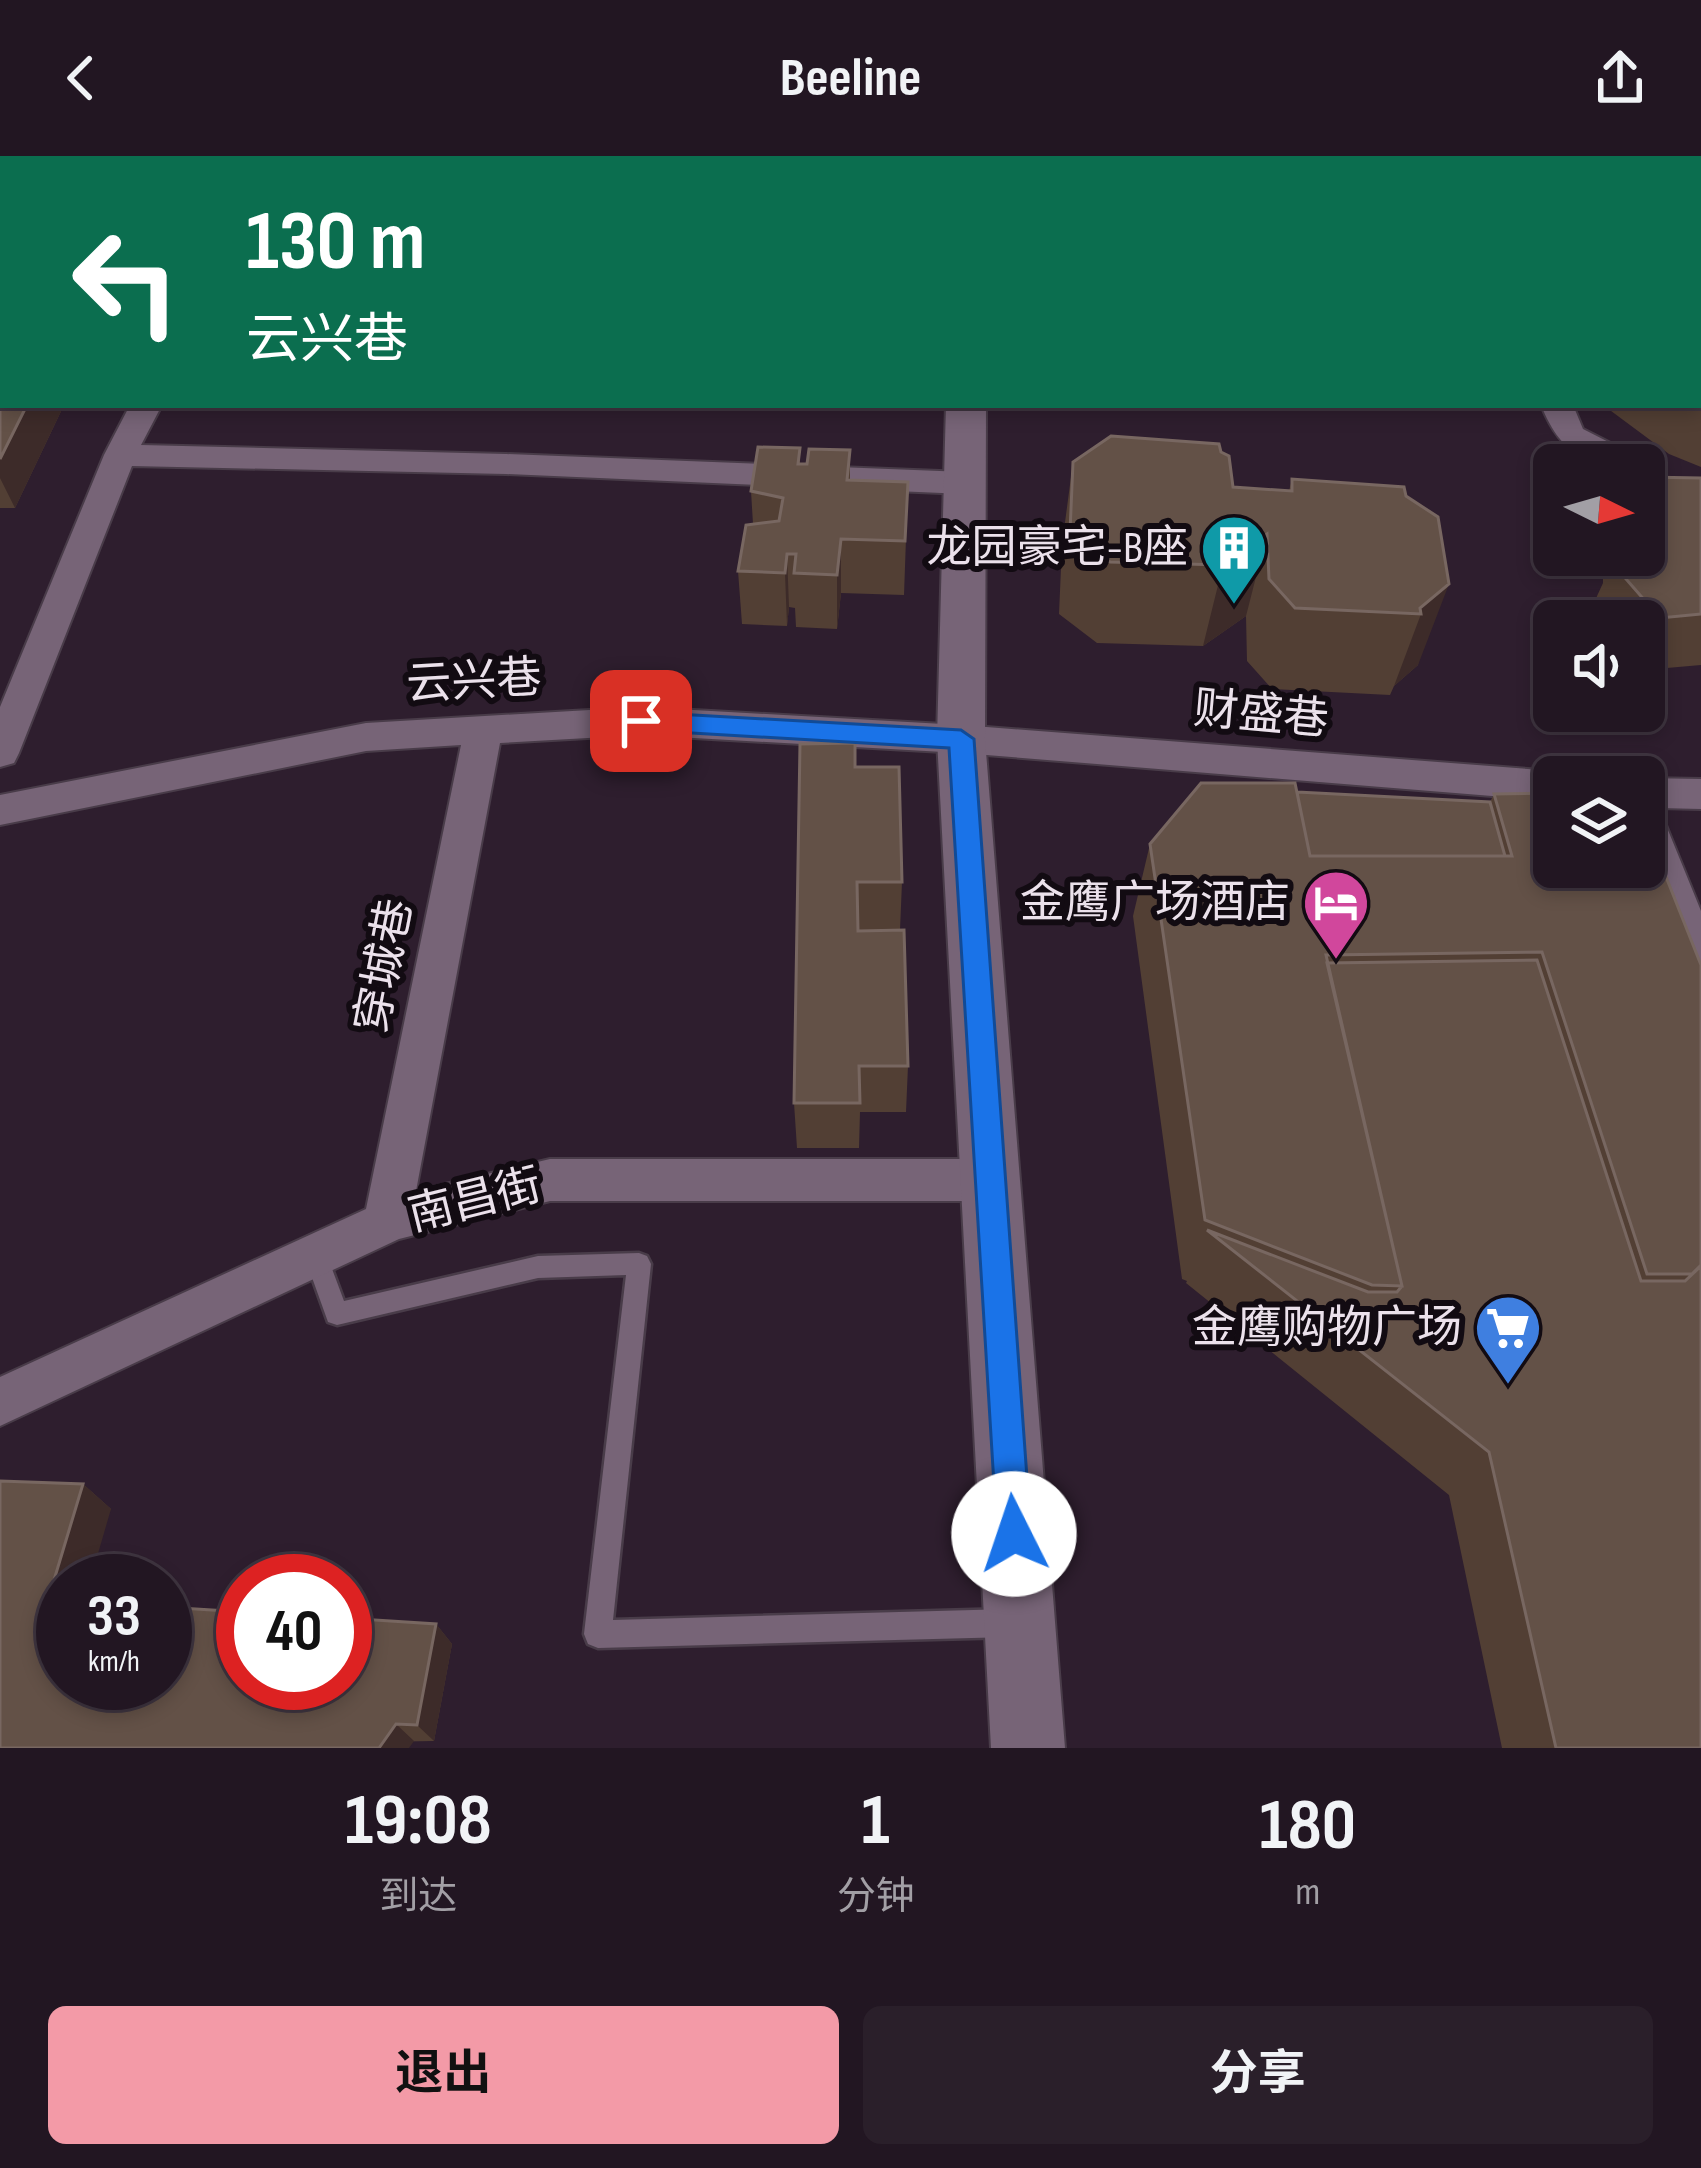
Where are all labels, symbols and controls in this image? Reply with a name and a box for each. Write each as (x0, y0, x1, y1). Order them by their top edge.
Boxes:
icon: back (48, 45, 114, 111)
icon: share (1587, 45, 1653, 111)
text: Beeline (780, 46, 921, 111)
text: 130 m (246, 192, 425, 293)
icon: left (48, 204, 204, 360)
text: 云兴巷 (246, 308, 408, 373)
north arrow (1533, 444, 1665, 576)
map controls (1533, 444, 1665, 888)
building icon: 龙园豪宅-B座 (1199, 513, 1269, 607)
place label: 龙园豪宅-B座 (926, 521, 1188, 576)
button: sound (1533, 600, 1665, 732)
street label: 云兴巷 (405, 651, 543, 713)
pin (590, 670, 692, 772)
street label: 财盛巷 (1191, 682, 1331, 748)
icon: arrive (608, 688, 674, 754)
button: layers (1533, 756, 1665, 888)
hotel icon: 金鹰广场酒店 (1301, 868, 1371, 962)
place label: 金鹰广场酒店 (1020, 876, 1290, 931)
street label: 穿城巷 (345, 894, 425, 1038)
street label: 南昌街 (403, 1158, 547, 1244)
supermarket icon: 金鹰购物广场 (1473, 1293, 1543, 1387)
place label: 金鹰购物广场 (1192, 1301, 1462, 1356)
position arrow (951, 1471, 1077, 1597)
speed limit sign: 40 (216, 1554, 372, 1710)
text: 33 (87, 1581, 141, 1653)
text: km/h (88, 1644, 140, 1680)
text: 19:08 (345, 1778, 492, 1865)
text: 1 (862, 1778, 890, 1865)
text: 180 (1260, 1783, 1356, 1870)
text: m (1295, 1869, 1320, 1916)
text: 到达 (379, 1874, 457, 1921)
text: 分钟 (837, 1874, 915, 1921)
button: 退出 (48, 2006, 839, 2144)
button: 分享 (863, 2006, 1653, 2144)

